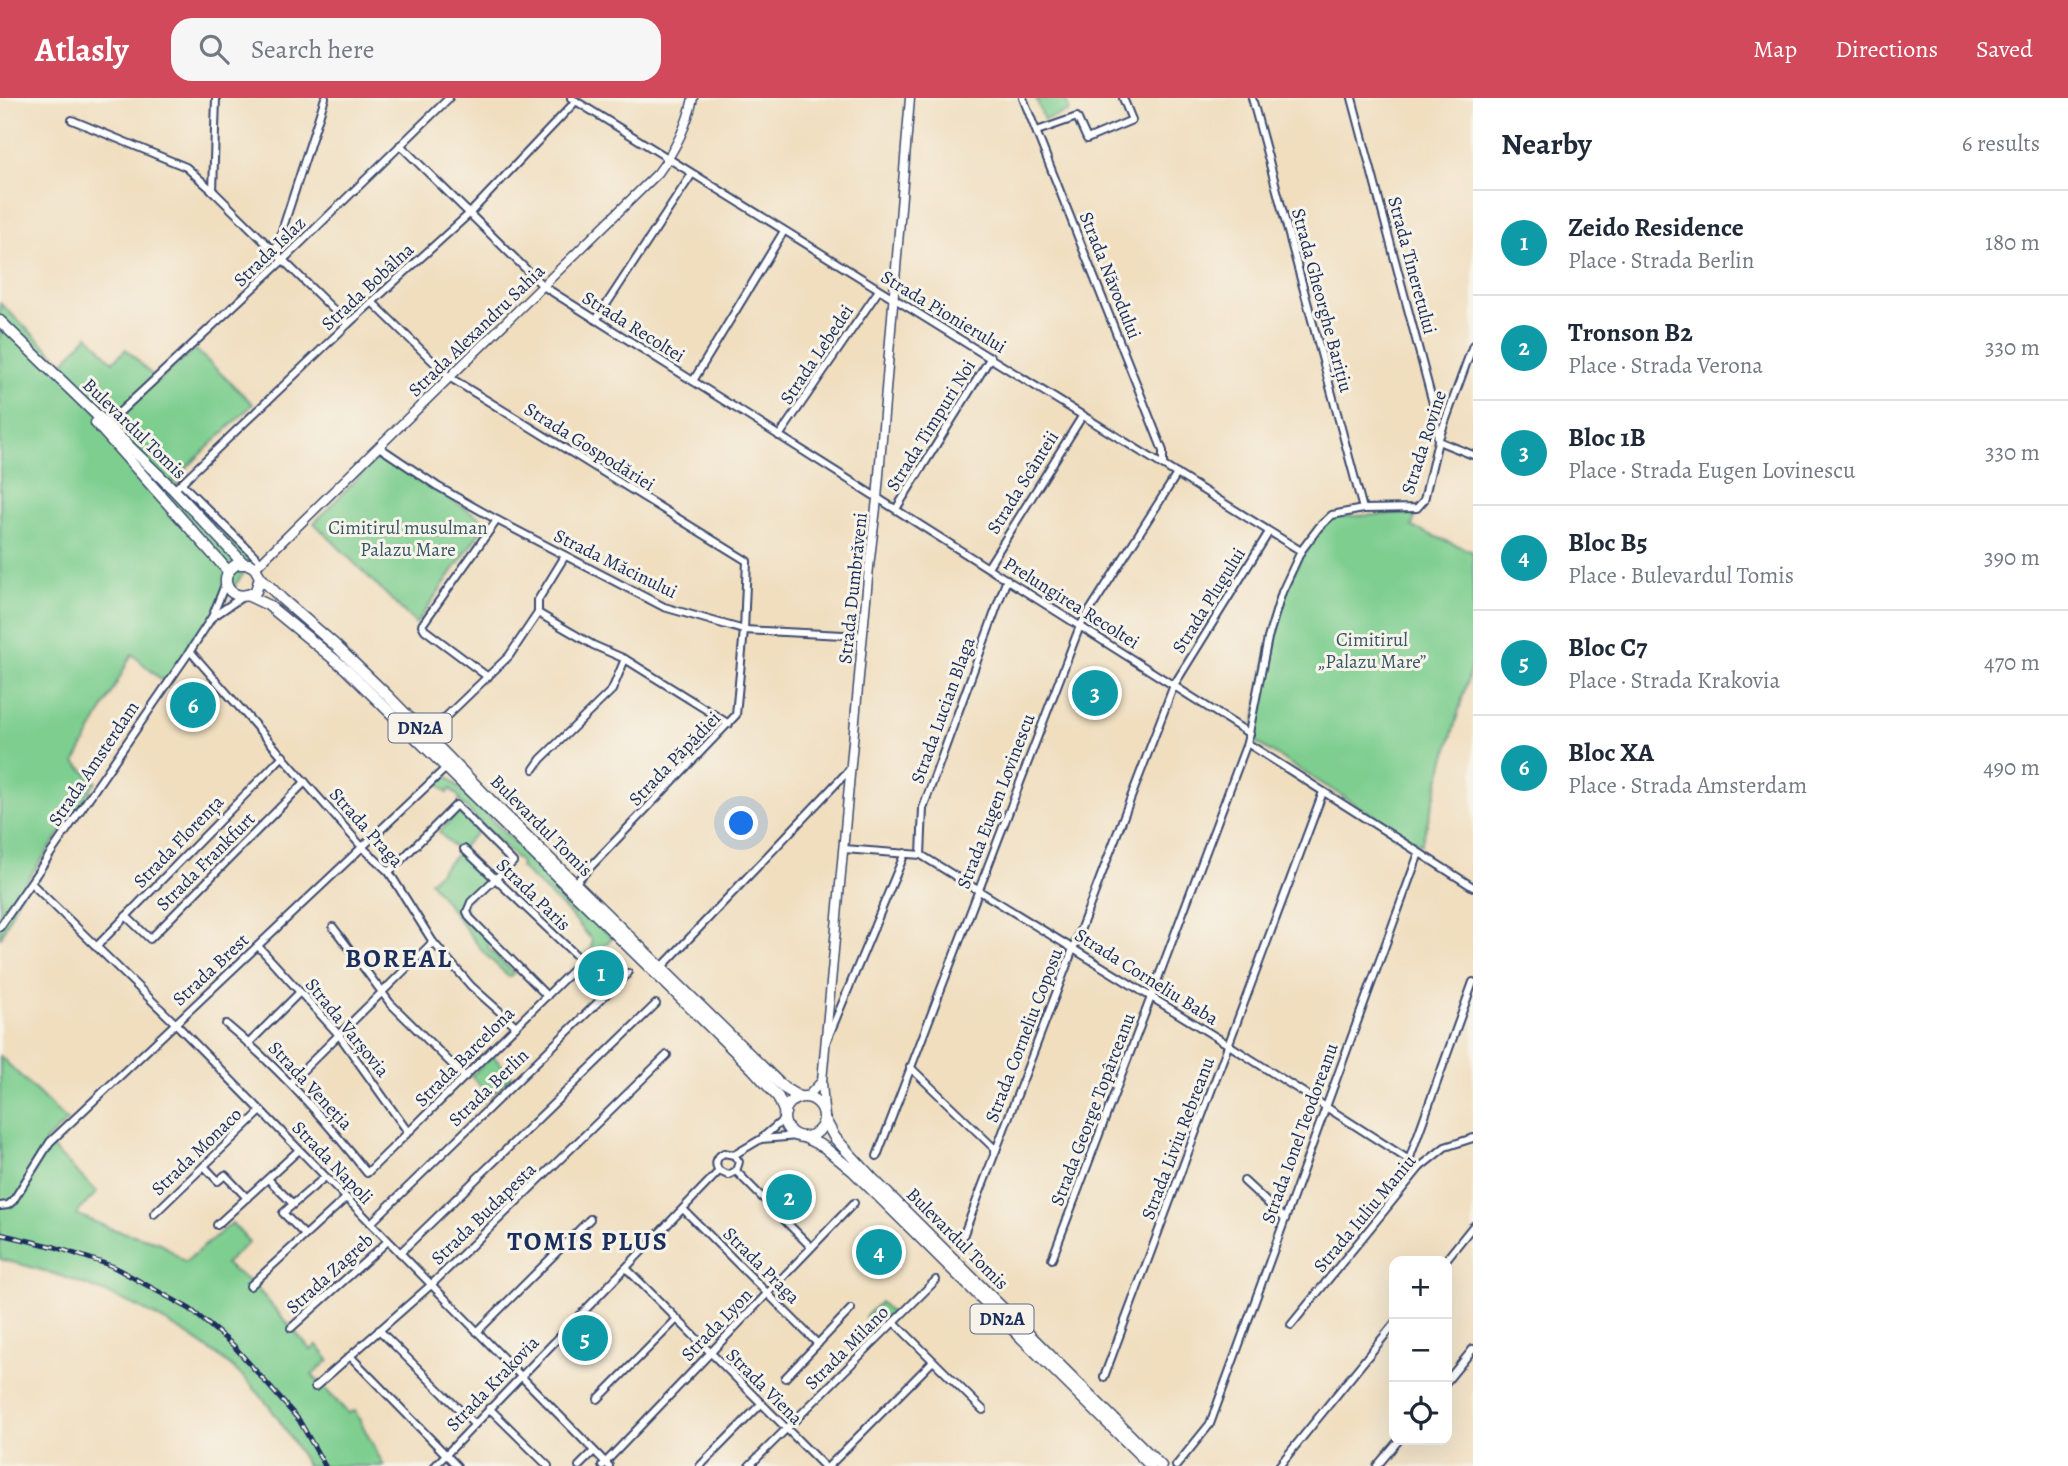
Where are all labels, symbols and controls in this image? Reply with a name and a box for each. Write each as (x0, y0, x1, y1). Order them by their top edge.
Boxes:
search box (171, 18, 661, 81)
text: Atlasly (35, 27, 129, 72)
icon: search (195, 30, 233, 68)
text: Search here (251, 32, 374, 67)
text: Map (1753, 33, 1797, 65)
text: Directions (1835, 33, 1938, 65)
text: Saved (1976, 33, 2033, 65)
text: Nearby (1501, 124, 1592, 164)
text: 6 results (1962, 128, 2040, 159)
street label: Strada Tineretului (1381, 194, 1443, 337)
street label: Strada Gheorghe Barițiu (1285, 205, 1359, 396)
street label: Strada Năvodului (1073, 208, 1147, 343)
text: Zeido Residence (1568, 210, 1744, 245)
street label: Strada Islaz (228, 211, 312, 293)
text: 1 (1520, 227, 1528, 258)
text: 180 m (1985, 227, 2040, 258)
street label: Strada Bobâlna (316, 237, 420, 337)
text: Place · Strada Berlin (1568, 245, 1754, 276)
street label: Strada Alexandru Sahia (403, 258, 551, 403)
street label: Strada Pionierului (876, 264, 1011, 360)
street label: Strada Recoltei (577, 285, 690, 369)
street label: Strada Lebedei (774, 299, 860, 410)
text: Tronson B2 (1568, 315, 1693, 350)
text: 2 (1518, 332, 1530, 363)
text: 330 m (1985, 332, 2040, 363)
text: Place · Strada Verona (1568, 350, 1763, 381)
street label: Strada Timpuri Noi (880, 355, 982, 496)
street label: Bulevardul Tomis (77, 372, 192, 485)
street label: Strada Rovine (1395, 387, 1453, 498)
street label: Strada Gospodăriei (519, 396, 660, 498)
text: Bloc 1B (1568, 420, 1646, 455)
street label: Strada Scânteii (981, 426, 1065, 539)
text: 3 (1519, 437, 1529, 468)
text: 330 m (1985, 437, 2040, 468)
text: Place · Strada Eugen Lovinescu (1568, 455, 1855, 486)
street label: Strada Dumbrăveni (832, 511, 874, 665)
park label: Cimitirul musulman Palazu Mare (328, 515, 488, 563)
street label: Strada Măcinului (550, 523, 682, 605)
text: Bloc B5 (1568, 525, 1648, 560)
text: 4 (1519, 542, 1529, 573)
text: 390 m (1984, 542, 2040, 573)
street label: Strada Plugului (1166, 543, 1252, 659)
street label: Prelungirea Recoltei (998, 551, 1144, 655)
text: Place · Bulevardul Tomis (1568, 560, 1794, 591)
park label: Cimitirul „Palazu Mare” (1318, 627, 1426, 675)
text: Bloc C7 (1568, 630, 1647, 665)
street label: Strada Lucian Blaga (904, 633, 982, 787)
text: 5 (1519, 647, 1529, 678)
text: 470 m (1984, 647, 2040, 678)
text: Place · Strada Krakovia (1568, 665, 1780, 696)
pin: 3 (1072, 667, 1118, 719)
pin: 6 (170, 679, 216, 731)
street label: Strada Amsterdam (42, 696, 146, 831)
street label: Strada Păpădiei (623, 706, 727, 812)
street label: Strada Eugen Lovinescu (950, 709, 1042, 893)
road number: DN2A (388, 714, 452, 742)
text: Bloc XA (1568, 735, 1654, 770)
text: 6 (1519, 752, 1529, 783)
text: 490 m (1983, 752, 2040, 783)
street label: Bulevardul Tomis (484, 769, 598, 883)
text: Place · Strada Amsterdam (1568, 770, 1807, 801)
street label: Strada Praga (323, 782, 409, 873)
street label: Strada Florența (128, 789, 230, 894)
street label: Strada Frankfurt (150, 806, 261, 917)
your location (724, 806, 758, 840)
street label: Strada Paris (490, 853, 576, 937)
street label: Strada Corneliu Baba (1070, 922, 1223, 1032)
street label: Strada Brest (167, 928, 255, 1012)
district label: BOREAL (345, 941, 453, 976)
street label: Strada Corneliu Coposu (979, 944, 1069, 1126)
pin: 1 (578, 947, 624, 999)
street label: Strada Varșovia (299, 973, 395, 1083)
street label: Strada Barcelona (409, 1001, 521, 1113)
street label: Strada George Topârceanu (1044, 1008, 1142, 1210)
street label: Strada Veneția (262, 1035, 358, 1136)
street label: Strada Ionel Teodoreanu (1255, 1039, 1345, 1227)
street label: Strada Berlin (443, 1043, 535, 1133)
street label: Strada Liviu Rebreanu (1135, 1053, 1221, 1223)
street label: Strada Monaco (146, 1102, 248, 1202)
street label: Strada Napoli (286, 1115, 379, 1210)
street label: Strada Iuliu Maniu (1308, 1148, 1422, 1278)
street label: Strada Budapesta (425, 1157, 542, 1271)
pin: 2 (766, 1171, 812, 1223)
street label: Bulevardul Tomis (900, 1182, 1014, 1296)
street label: Strada Praga (717, 1221, 806, 1310)
district label: TOMIS PLUS (507, 1224, 669, 1259)
pin: 4 (856, 1226, 902, 1278)
street label: Strada Zagreb (280, 1227, 379, 1320)
map controls (1389, 1256, 1452, 1445)
button: + (1389, 1256, 1452, 1319)
street label: Strada Lyon (675, 1282, 758, 1367)
street label: Strada Milano (799, 1300, 895, 1396)
road number: DN2A (970, 1304, 1034, 1334)
pin: 5 (562, 1312, 608, 1364)
button: − (1389, 1319, 1452, 1382)
street label: Strada Krakovia (440, 1330, 545, 1437)
street label: Strada Viena (720, 1342, 809, 1431)
button: locate (1389, 1382, 1452, 1445)

